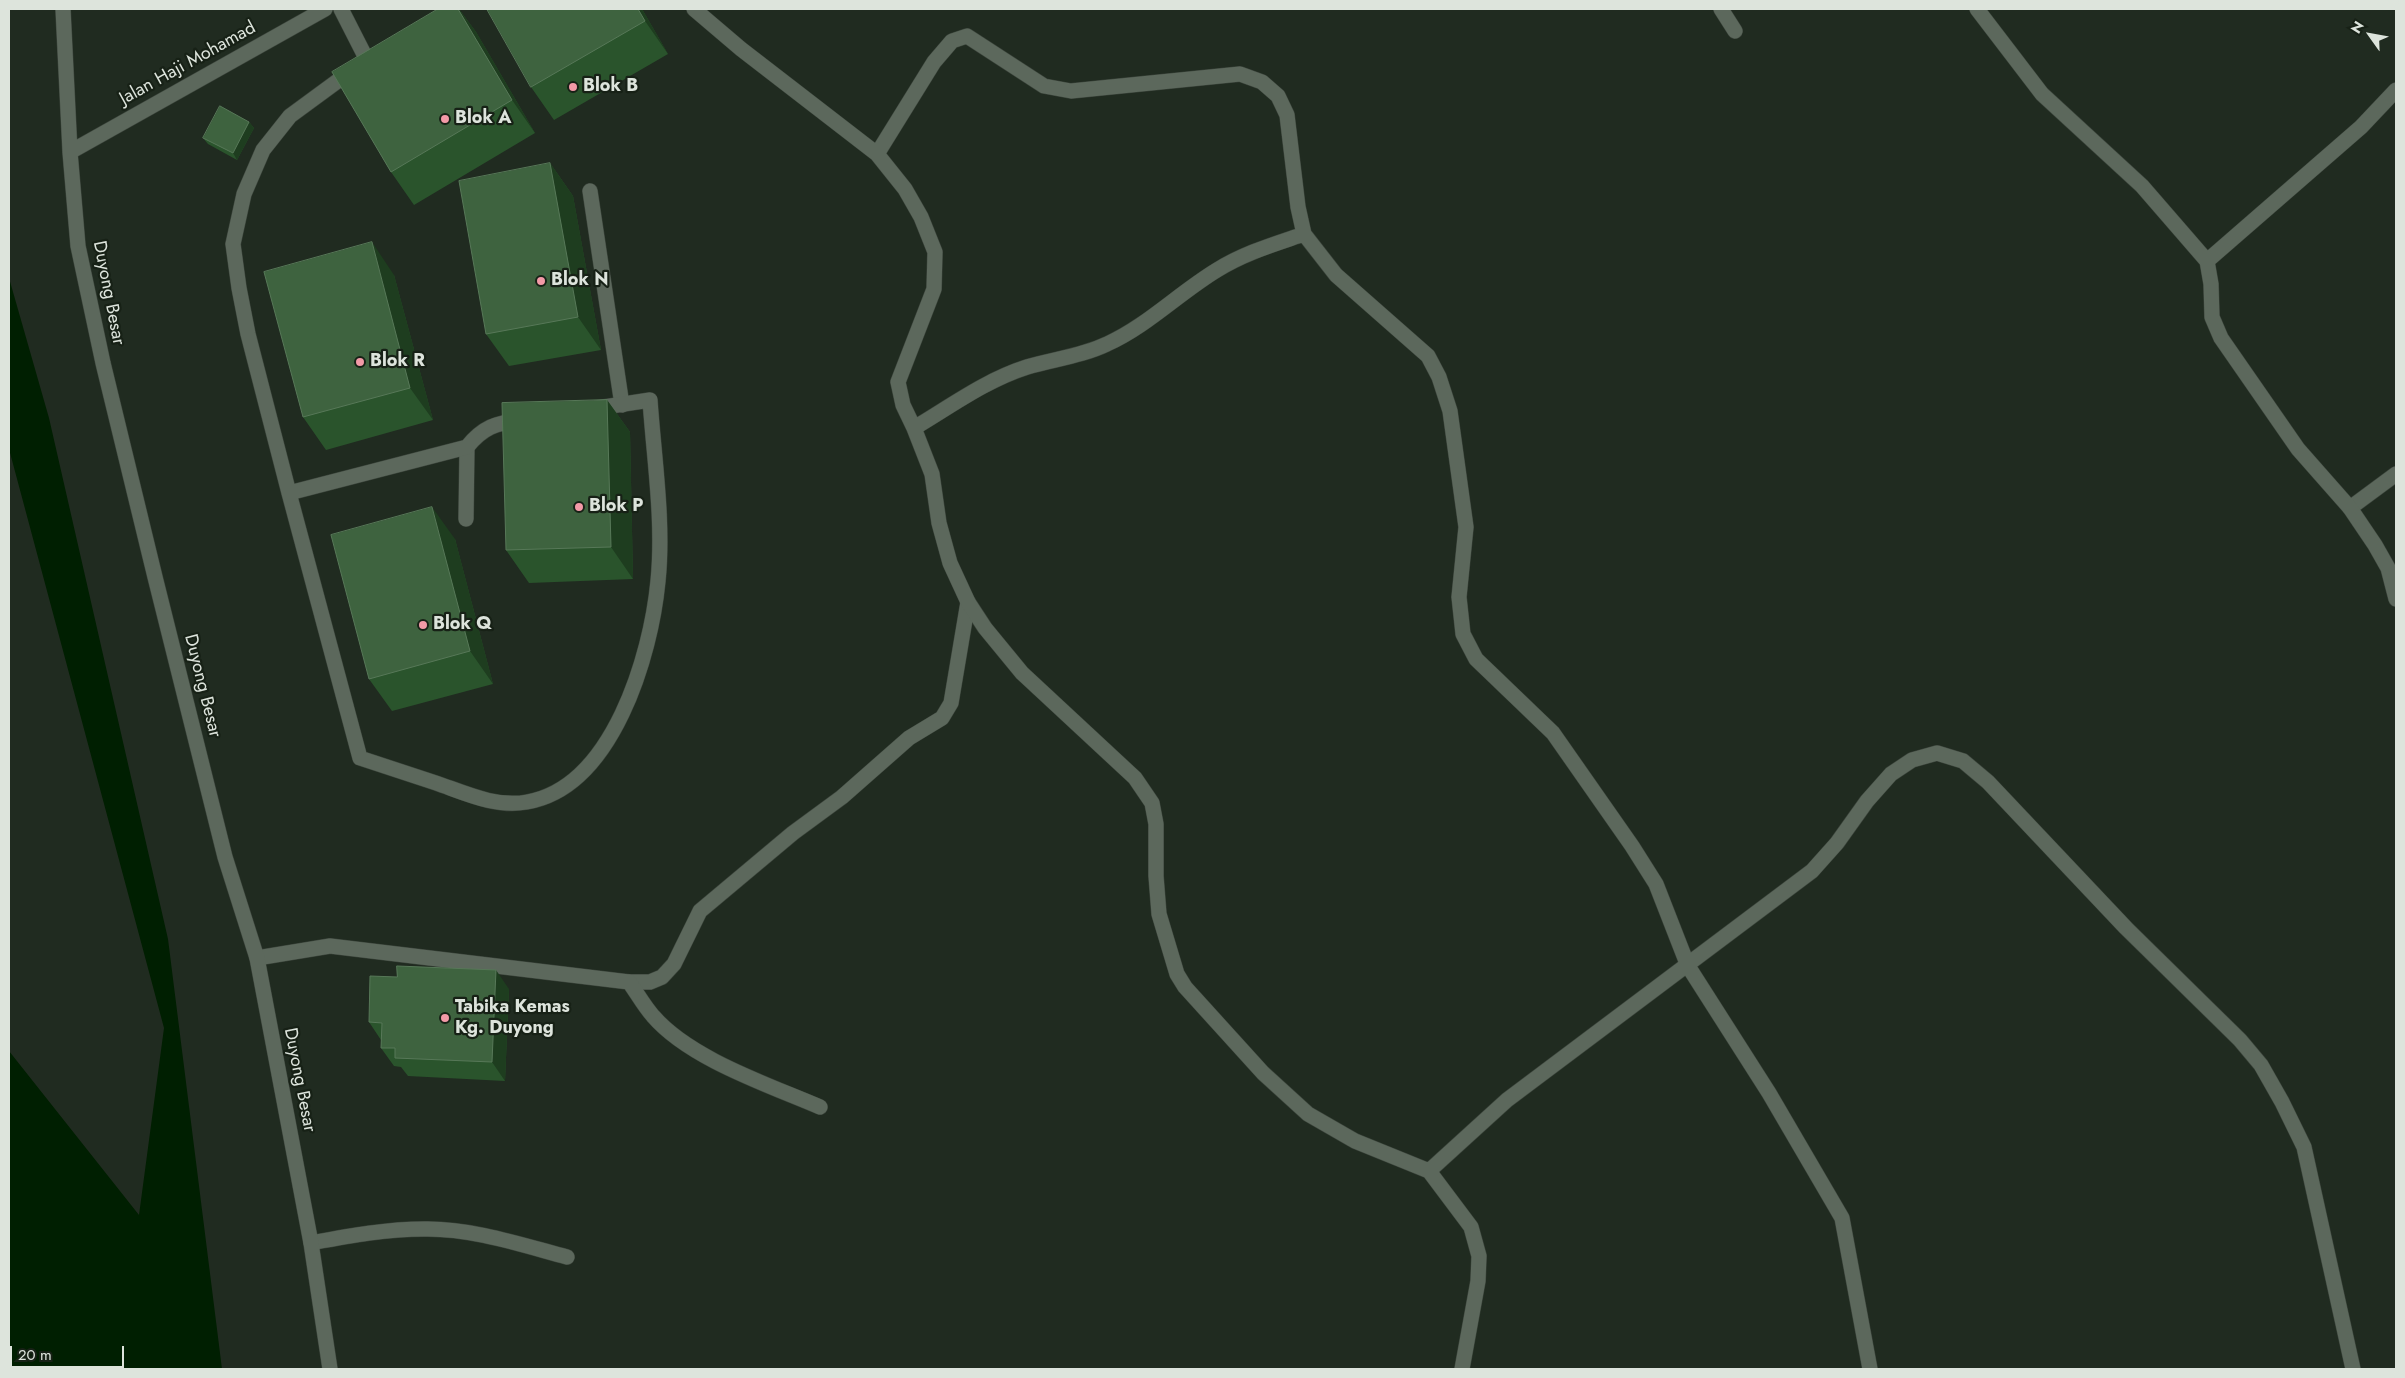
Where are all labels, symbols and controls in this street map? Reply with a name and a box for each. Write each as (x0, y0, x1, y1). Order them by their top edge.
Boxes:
north arrow (2345, 10, 2395, 60)
text: N (2346, 17, 2369, 37)
street label: Jalan Haji Mohamad (116, 18, 260, 110)
place label: Blok B (583, 76, 638, 98)
marker: Blok B (567, 81, 579, 93)
place label: Blok A (455, 108, 511, 130)
marker: Blok A (439, 113, 451, 125)
street label: Duyong Besar (87, 239, 129, 347)
place label: Blok N (551, 270, 609, 292)
marker: Blok N (535, 275, 547, 287)
place label: Blok R (370, 351, 425, 373)
marker: Blok R (354, 356, 366, 368)
place label: Blok P (589, 496, 643, 518)
marker: Blok P (573, 501, 585, 513)
place label: Blok Q (433, 614, 492, 636)
marker: Blok Q (417, 619, 429, 631)
street label: Duyong Besar (179, 632, 225, 740)
place label: Tabika Kemas Kg. Duyong (455, 997, 570, 1040)
marker: Tabika Kemas Kg. Duyong (439, 1012, 451, 1024)
street label: Duyong Besar (278, 1026, 320, 1134)
scale bar (12, 1336, 126, 1368)
text: 20 m (18, 1344, 52, 1366)

